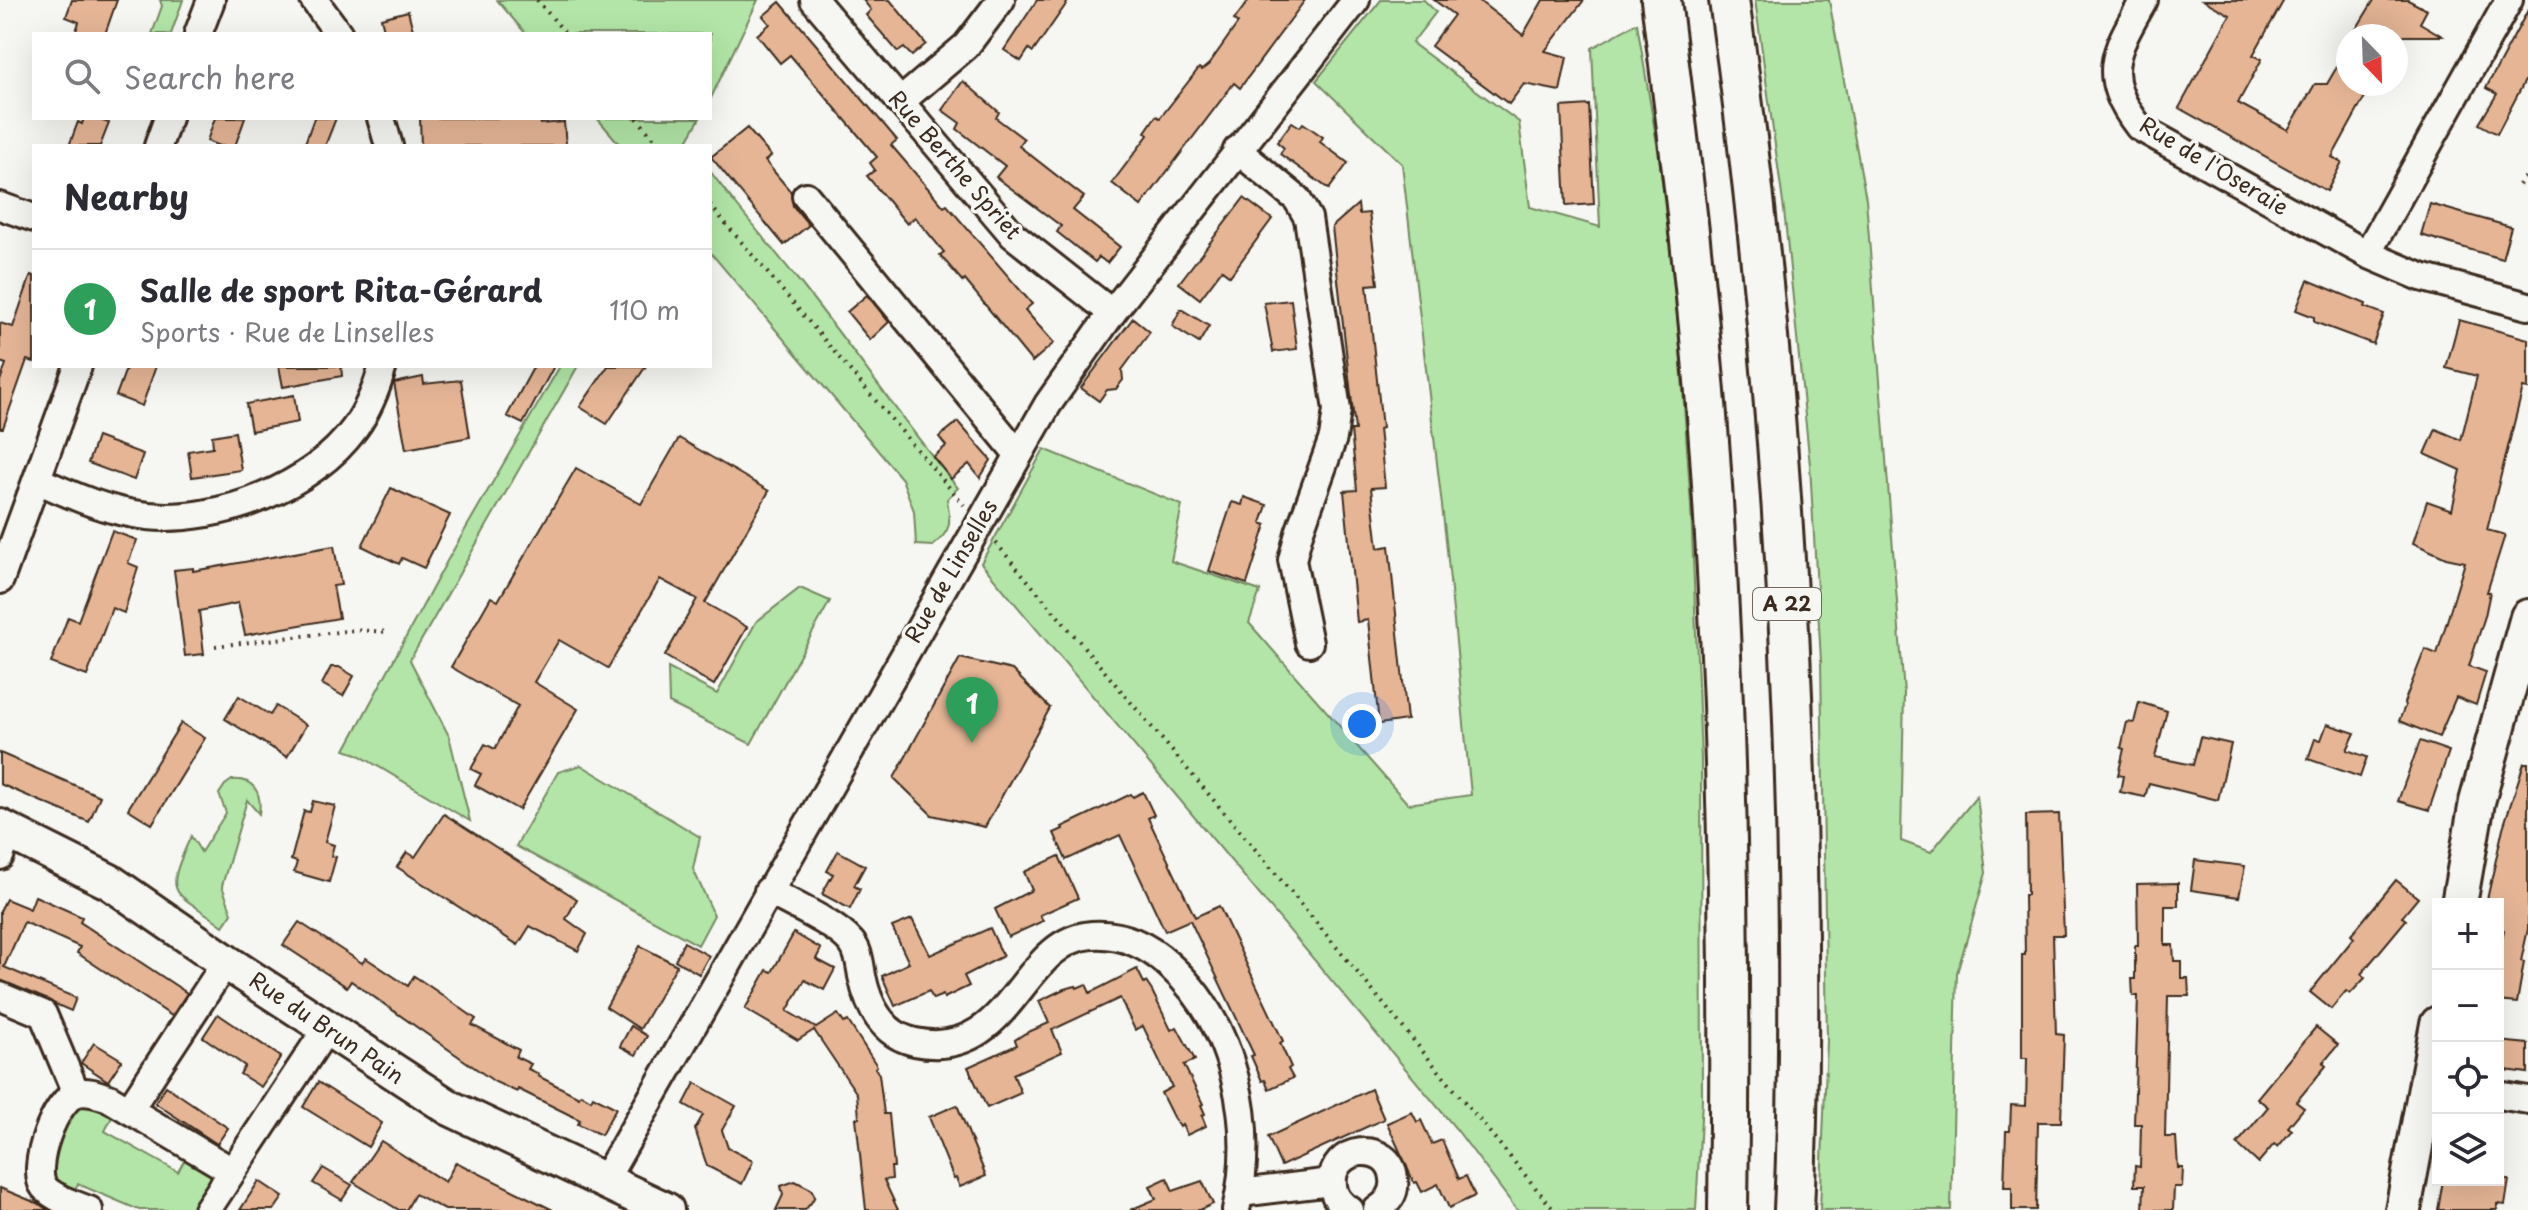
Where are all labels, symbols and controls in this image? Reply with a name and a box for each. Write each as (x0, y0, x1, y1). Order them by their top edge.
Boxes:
north arrow (2336, 24, 2408, 96)
search box (32, 32, 712, 120)
icon: search (60, 54, 104, 98)
text: Search here (124, 54, 296, 99)
street label: Rue Berthe Spriet (882, 82, 1030, 246)
street label: Rue de l'Oseraie (2134, 107, 2295, 222)
text: Nearby (64, 170, 189, 222)
text: Salle de sport Rita-Gérard (140, 267, 542, 312)
text: 1 (84, 290, 96, 329)
text: 110 m (609, 290, 680, 329)
text: Sports · Rue de Linselles (140, 312, 434, 351)
street label: Rue de Linselles (895, 492, 1004, 648)
road number: A 22 (1753, 588, 1821, 620)
pin: 1 (946, 677, 998, 743)
your location (1342, 704, 1382, 744)
map controls (2432, 898, 2504, 1186)
button: + (2432, 898, 2504, 970)
street label: Rue du Brun Pain (244, 962, 412, 1091)
button: − (2432, 970, 2504, 1042)
button: locate (2432, 1042, 2504, 1114)
button: layers (2432, 1114, 2504, 1186)

